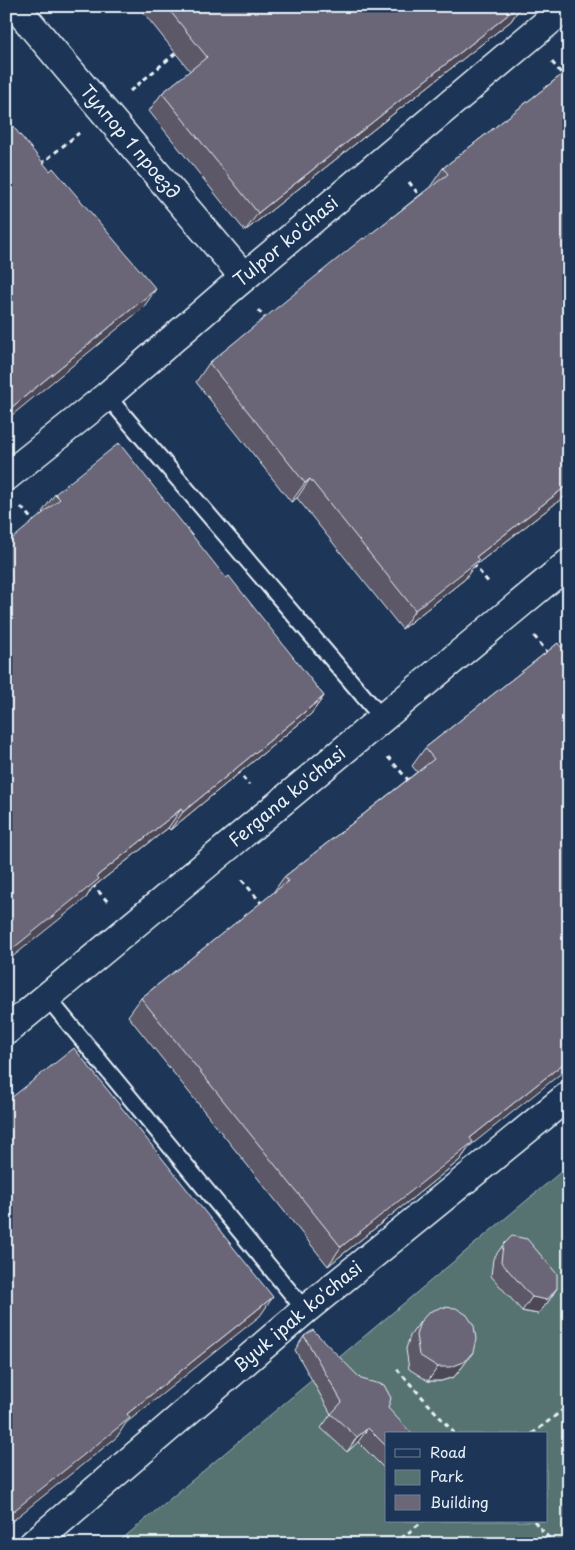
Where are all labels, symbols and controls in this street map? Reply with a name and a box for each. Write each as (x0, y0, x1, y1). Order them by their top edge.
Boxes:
street label: Тулпор 1 проезд (75, 78, 187, 204)
street label: Tulpor ko'chasi (227, 189, 344, 293)
street label: Fergana ko'chasi (222, 739, 351, 853)
street label: Byuk ipak ko'chasi (227, 1254, 367, 1378)
legend (385, 1432, 548, 1522)
text: Road (430, 1440, 466, 1463)
text: Park (430, 1464, 464, 1487)
text: Building (430, 1490, 489, 1513)

